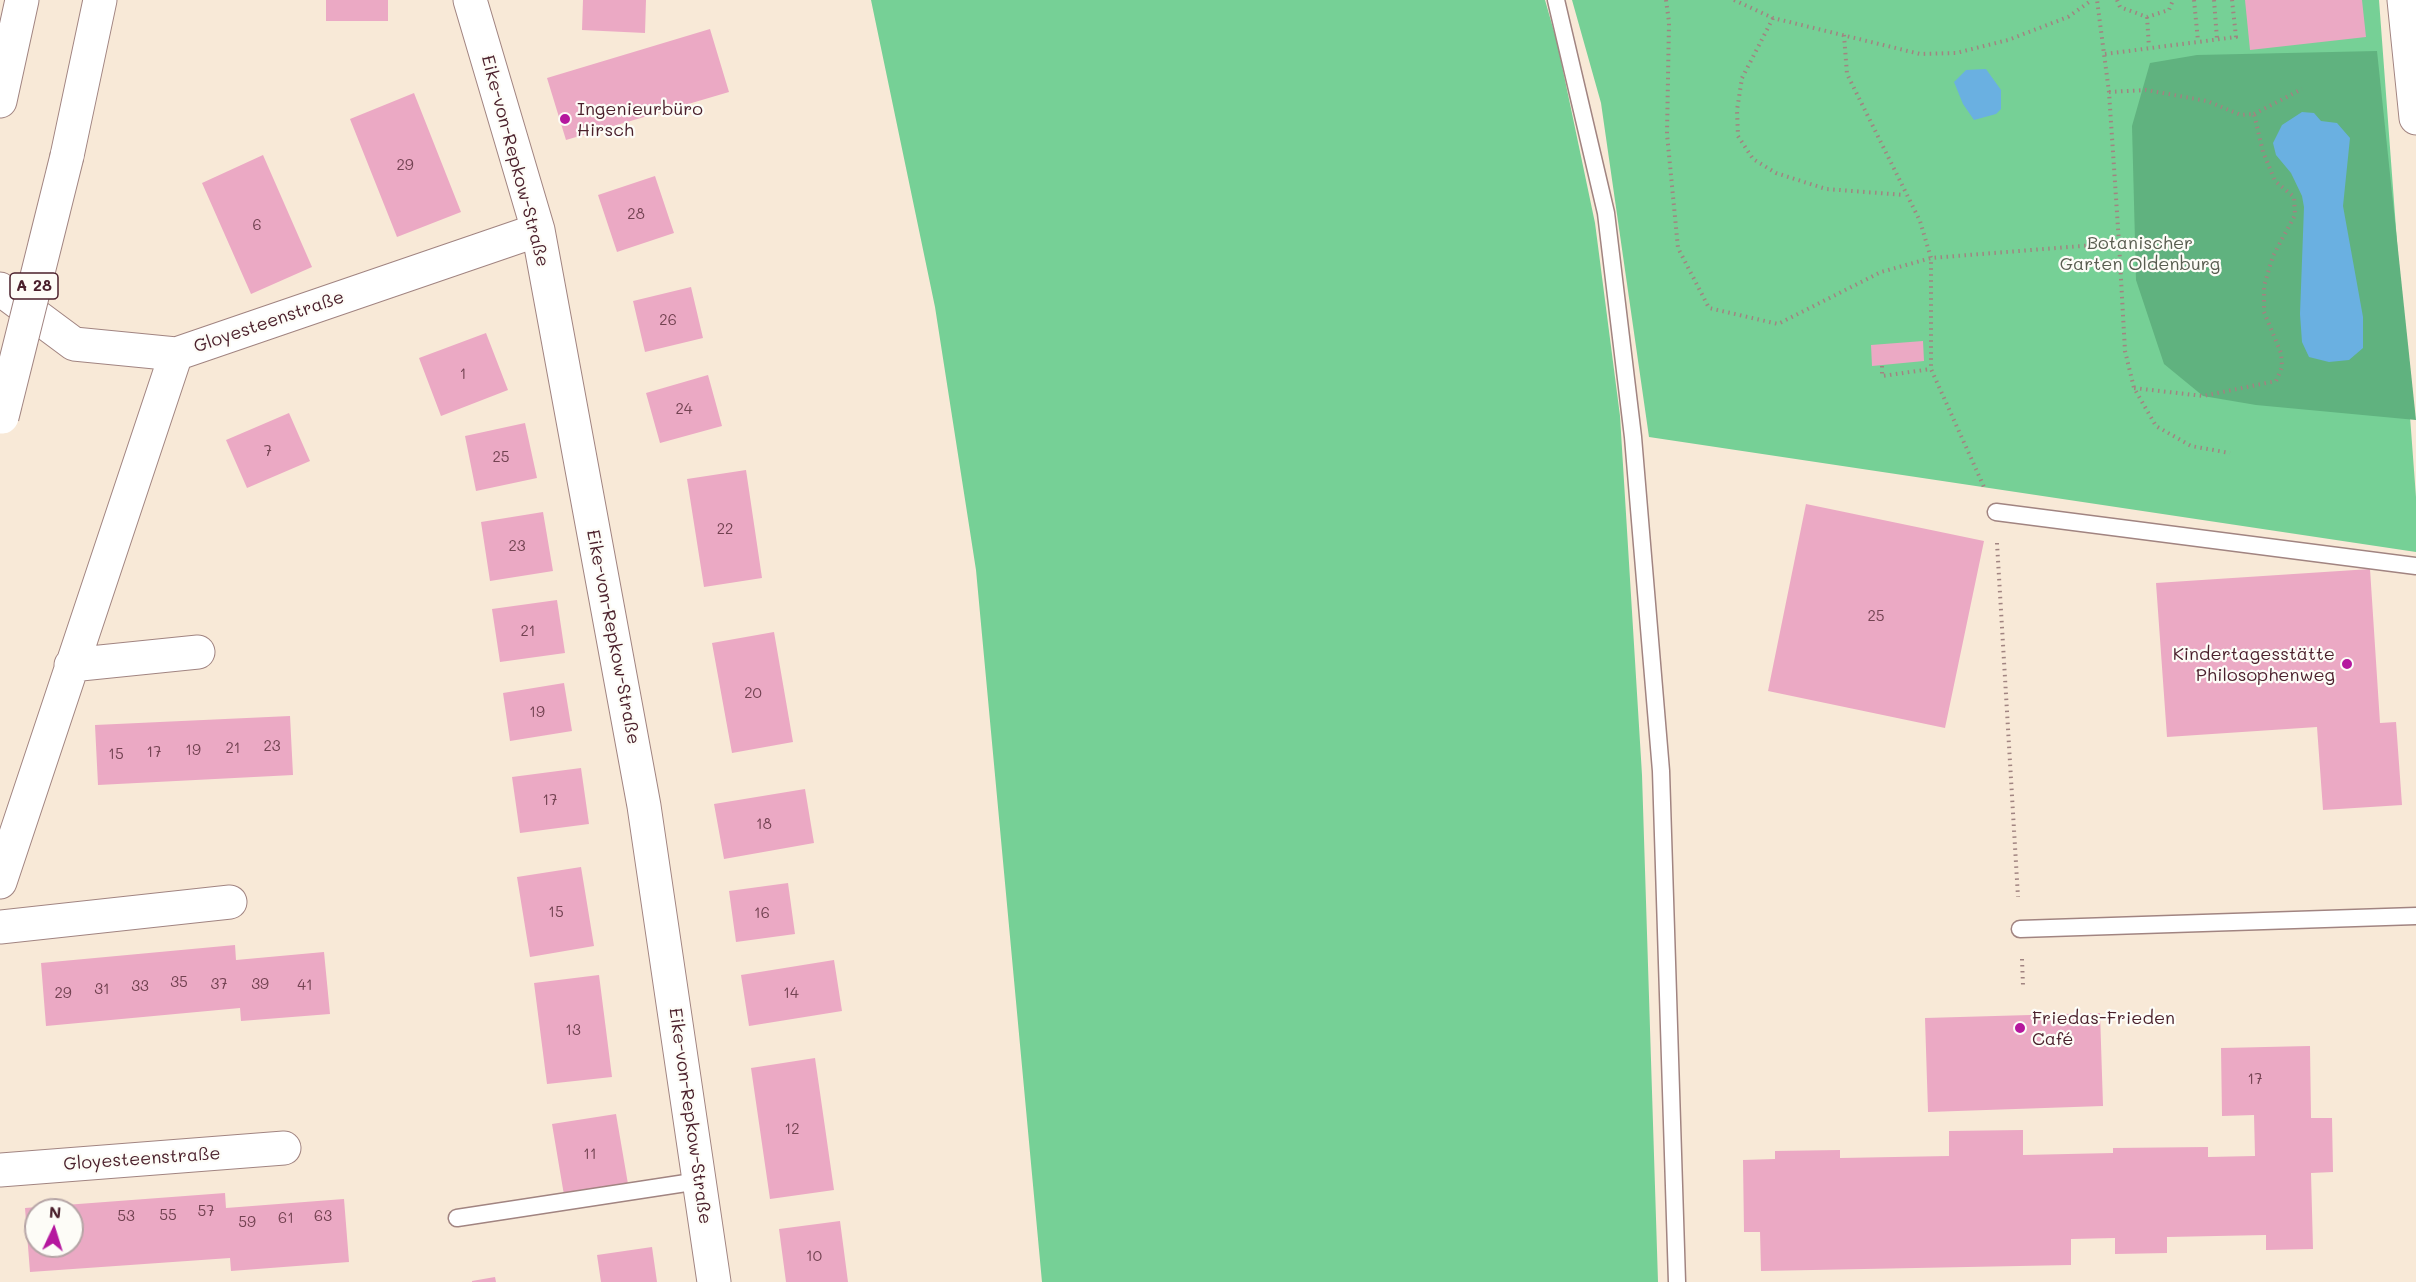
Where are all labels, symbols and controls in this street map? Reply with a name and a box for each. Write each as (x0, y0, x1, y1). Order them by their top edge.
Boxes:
street label: Eike-von-Repkow-Straße (476, 53, 554, 269)
place label: Ingenieurbüro Hirsch (577, 98, 703, 140)
marker: Ingenieurbüro Hirsch (558, 112, 572, 126)
house number: 29 (396, 156, 414, 174)
house number: 28 (627, 205, 645, 223)
house number: 6 (252, 216, 262, 234)
park label: Botanischer Garten Oldenburg (2060, 232, 2220, 274)
road number: A 28 (10, 273, 58, 299)
street label: Gloyesteenstraße (191, 286, 347, 358)
house number: 26 (659, 311, 677, 329)
house number: 1 (460, 365, 466, 383)
house number: 24 (675, 400, 693, 418)
house number: 7 (264, 442, 272, 460)
house number: 25 (492, 448, 510, 466)
house number: 22 (717, 520, 733, 538)
street label: Eike-von-Repkow-Straße (582, 528, 644, 746)
house number: 23 (508, 537, 526, 555)
house number: 25 (1867, 607, 1885, 625)
house number: 21 (520, 622, 536, 640)
place label: Kindertagesstätte Philosophenweg (2173, 643, 2335, 686)
marker: Kindertagesstätte Philosophenweg (2340, 657, 2354, 671)
house number: 20 (744, 684, 762, 702)
house number: 19 (529, 703, 545, 721)
house number: 23 (263, 737, 281, 755)
house number: 21 (225, 739, 241, 757)
house number: 19 (185, 741, 201, 759)
house number: 17 (146, 743, 162, 761)
house number: 15 (108, 745, 124, 763)
house number: 17 (542, 791, 558, 809)
house number: 18 (756, 815, 772, 833)
house number: 15 (548, 903, 564, 921)
house number: 16 (754, 904, 770, 922)
house number: 35 (170, 973, 188, 991)
house number: 37 (210, 975, 228, 993)
house number: 39 (251, 975, 269, 993)
house number: 41 (297, 976, 313, 994)
house number: 33 (131, 977, 149, 995)
house number: 31 (94, 980, 110, 998)
house number: 29 (54, 984, 72, 1002)
house number: 14 (783, 984, 799, 1002)
street label: Eike-von-Repkow-Straße (664, 1006, 716, 1226)
place label: Friedas-Frieden Café (2032, 1007, 2175, 1050)
house number: 13 (565, 1021, 581, 1039)
marker: Friedas-Frieden Café (2013, 1021, 2027, 1035)
house number: 17 (2247, 1070, 2263, 1088)
house number: 12 (784, 1120, 800, 1138)
street label: Gloyesteenstraße (63, 1143, 221, 1175)
house number: 11 (583, 1145, 597, 1163)
north arrow (24, 1198, 84, 1258)
text: N (48, 1201, 62, 1222)
house number: 57 (197, 1202, 215, 1220)
house number: 55 (159, 1206, 177, 1224)
house number: 53 (117, 1207, 135, 1225)
house number: 63 (314, 1207, 332, 1225)
house number: 61 (278, 1209, 294, 1227)
house number: 59 (238, 1213, 256, 1231)
house number: 10 (806, 1247, 822, 1265)

